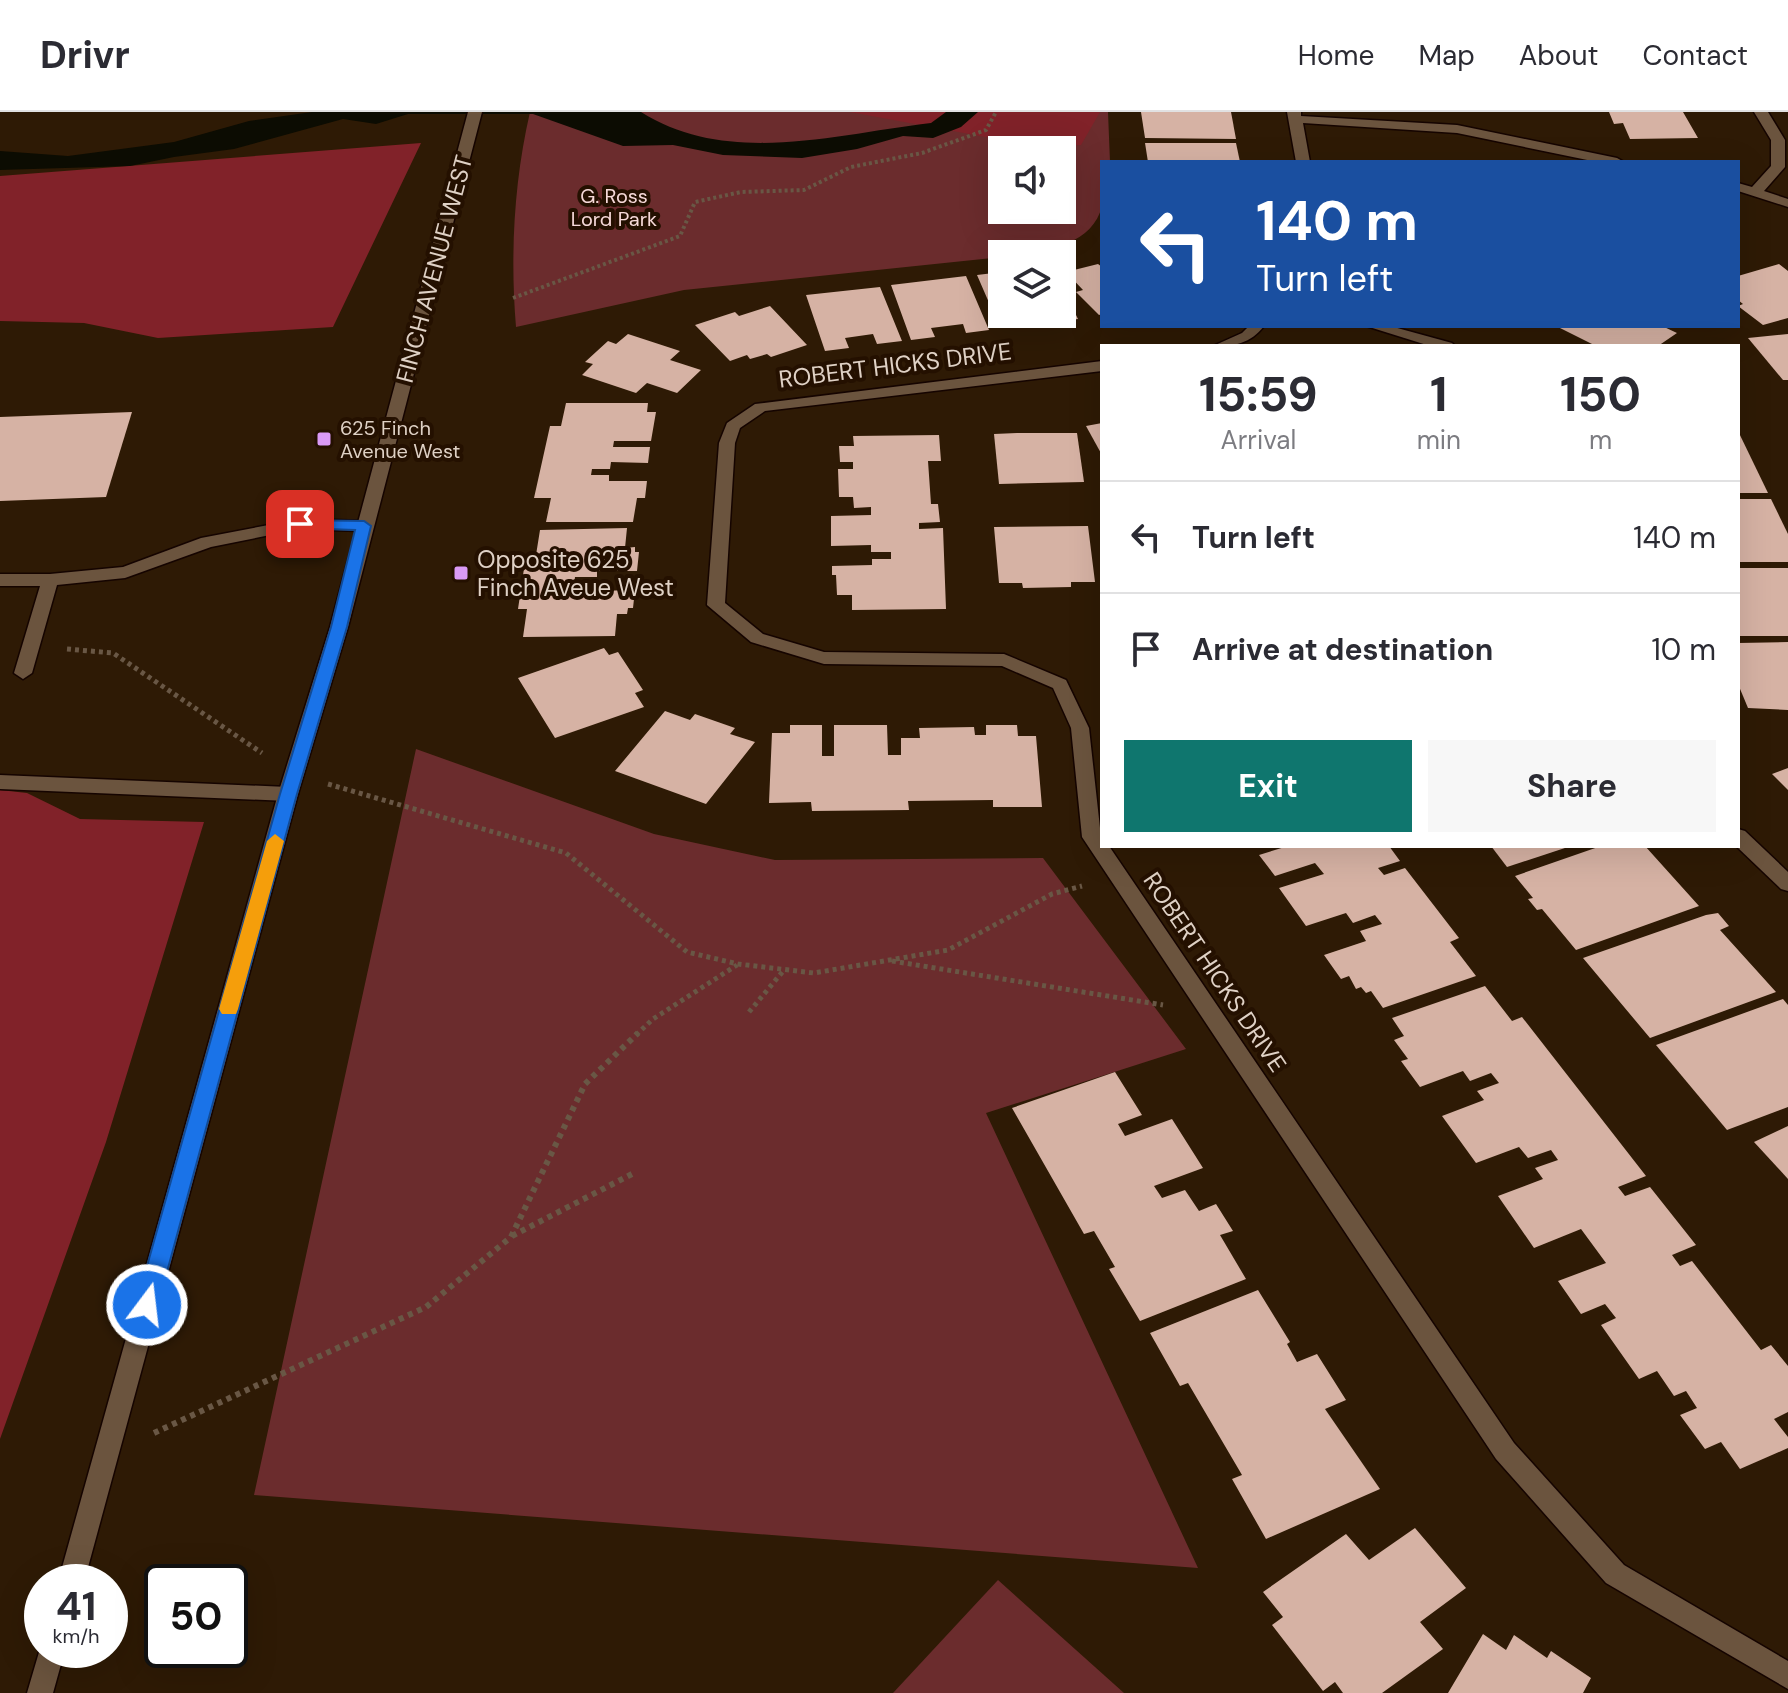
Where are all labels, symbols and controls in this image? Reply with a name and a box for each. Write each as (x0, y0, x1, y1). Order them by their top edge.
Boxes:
text: Drivr (40, 30, 130, 80)
text: Home (1298, 37, 1374, 74)
text: Map (1418, 37, 1475, 74)
text: About (1519, 37, 1598, 74)
text: Contact (1642, 37, 1748, 74)
map controls (988, 136, 1076, 328)
button: sound (988, 136, 1076, 224)
street label: FINCH AVENUE WEST (389, 152, 479, 386)
park label: G. Ross Lord Park (571, 183, 657, 232)
text: 140 m (1256, 184, 1418, 257)
icon: left (1124, 192, 1228, 296)
button: layers (988, 240, 1076, 328)
text: Turn left (1256, 255, 1393, 302)
street label: ROBERT HICKS DRIVE (777, 335, 1013, 395)
text: 15:59 (1199, 363, 1318, 426)
text: 1 (1430, 363, 1448, 426)
text: 150 (1560, 363, 1641, 426)
place label: 625 Finch Avenue West (340, 415, 461, 464)
text: Arrival (1220, 423, 1296, 457)
text: min (1417, 423, 1461, 457)
text: m (1589, 423, 1612, 457)
marker: 625 Finch Avenue West (315, 430, 333, 448)
pin (266, 490, 334, 558)
icon: arrive (278, 502, 322, 546)
icon: left (1124, 515, 1168, 559)
text: Turn left (1192, 518, 1315, 557)
text: 140 m (1633, 518, 1716, 557)
place label: Opposite 625 Finch Aveue West (477, 544, 674, 603)
marker: Opposite 625 Finch Aveue West (452, 564, 470, 582)
icon: arrive (1124, 627, 1168, 671)
text: Arrive at destination (1192, 630, 1493, 669)
text: 10 m (1651, 630, 1716, 669)
button: Exit (1124, 740, 1412, 832)
button: Share (1428, 740, 1716, 832)
street label: ROBERT HICKS DRIVE (1137, 866, 1293, 1078)
position arrow (105, 1263, 189, 1347)
speed limit sign: 50 (144, 1564, 248, 1668)
text: 41 (56, 1580, 96, 1632)
text: km/h (52, 1623, 100, 1649)

